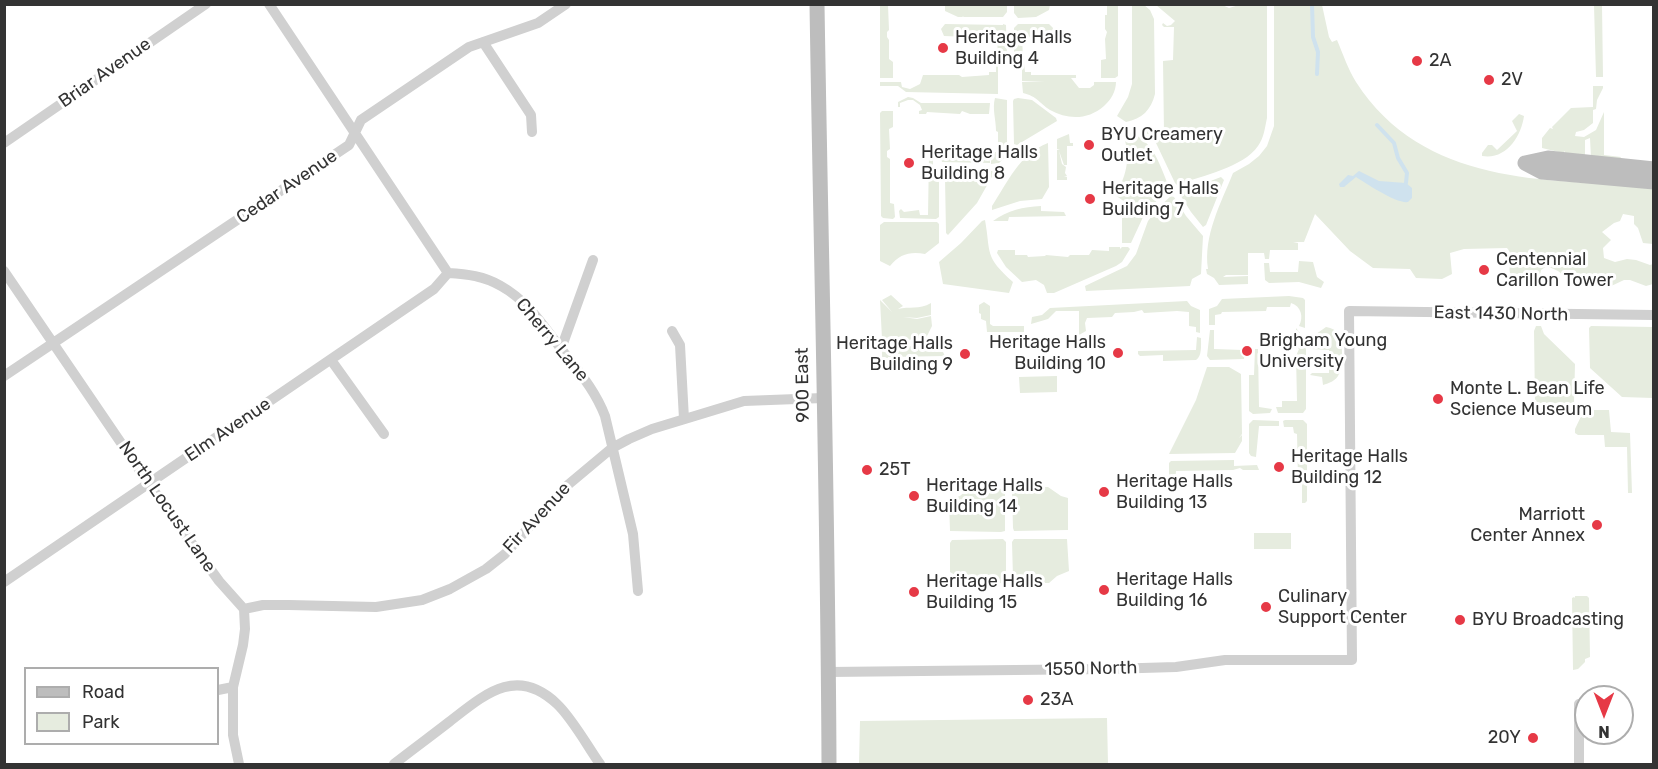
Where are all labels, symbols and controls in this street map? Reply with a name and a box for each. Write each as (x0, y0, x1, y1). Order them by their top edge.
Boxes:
place label: Heritage Halls Building 4 (955, 27, 1072, 70)
street label: Briar Avenue (55, 33, 155, 113)
marker: Heritage Halls Building 4 (936, 41, 950, 55)
place label: 2A (1429, 50, 1452, 72)
marker: 2A (1410, 54, 1424, 68)
place label: 2V (1501, 69, 1523, 91)
marker: 2V (1482, 73, 1496, 87)
place label: BYU Creamery Outlet (1101, 124, 1223, 166)
marker: BYU Creamery Outlet (1082, 138, 1096, 152)
place label: Heritage Halls Building 8 (921, 142, 1038, 184)
street label: Cedar Avenue (232, 145, 342, 229)
marker: Heritage Halls Building 8 (902, 156, 916, 170)
place label: Heritage Halls Building 7 (1102, 178, 1219, 220)
marker: Heritage Halls Building 7 (1083, 192, 1097, 206)
place label: Centennial Carillon Tower (1496, 249, 1613, 292)
marker: Centennial Carillon Tower (1477, 263, 1491, 277)
street label: Cherry Lane (511, 294, 593, 386)
street label: East 1430 North (1433, 302, 1569, 326)
place label: Brigham Young University (1259, 330, 1387, 372)
place label: Heritage Halls Building 10 (989, 332, 1106, 374)
place label: Heritage Halls Building 9 (836, 333, 953, 376)
marker: Brigham Young University (1240, 344, 1254, 358)
marker: Heritage Halls Building 10 (1111, 346, 1125, 360)
street label: 900 East (792, 347, 814, 423)
marker: Heritage Halls Building 9 (958, 347, 972, 361)
place label: Monte L. Bean Life Science Museum (1450, 378, 1605, 420)
marker: Monte L. Bean Life Science Museum (1431, 392, 1445, 406)
street label: Elm Avenue (181, 393, 275, 467)
street label: North Locust Lane (114, 437, 220, 577)
place label: Heritage Halls Building 12 (1291, 446, 1408, 488)
place label: 25T (879, 459, 911, 481)
marker: Heritage Halls Building 12 (1272, 460, 1286, 474)
marker: 25T (860, 463, 874, 477)
place label: Heritage Halls Building 13 (1116, 471, 1233, 514)
place label: Heritage Halls Building 14 (926, 475, 1043, 518)
street label: Fir Avenue (499, 478, 575, 558)
marker: Heritage Halls Building 13 (1097, 485, 1111, 499)
marker: Heritage Halls Building 14 (907, 489, 921, 503)
place label: Marriott Center Annex (1470, 504, 1585, 546)
marker: Marriott Center Annex (1590, 518, 1604, 532)
place label: Heritage Halls Building 16 (1116, 569, 1233, 612)
place label: Heritage Halls Building 15 (926, 571, 1043, 614)
marker: Heritage Halls Building 16 (1097, 583, 1111, 597)
marker: Heritage Halls Building 15 (907, 585, 921, 599)
place label: Culinary Support Center (1278, 586, 1407, 628)
marker: Culinary Support Center (1259, 600, 1273, 614)
place label: BYU Broadcasting (1472, 609, 1624, 631)
marker: BYU Broadcasting (1453, 613, 1467, 627)
street label: 1550 North (1045, 657, 1137, 681)
legend (24, 667, 219, 745)
text: Road (82, 681, 125, 703)
north arrow (1574, 685, 1634, 745)
place label: 23A (1040, 689, 1073, 711)
marker: 23A (1021, 693, 1035, 707)
text: Park (82, 711, 119, 733)
text: N (1598, 722, 1610, 741)
place label: 20Y (1488, 727, 1521, 749)
marker: 20Y (1526, 731, 1540, 745)

